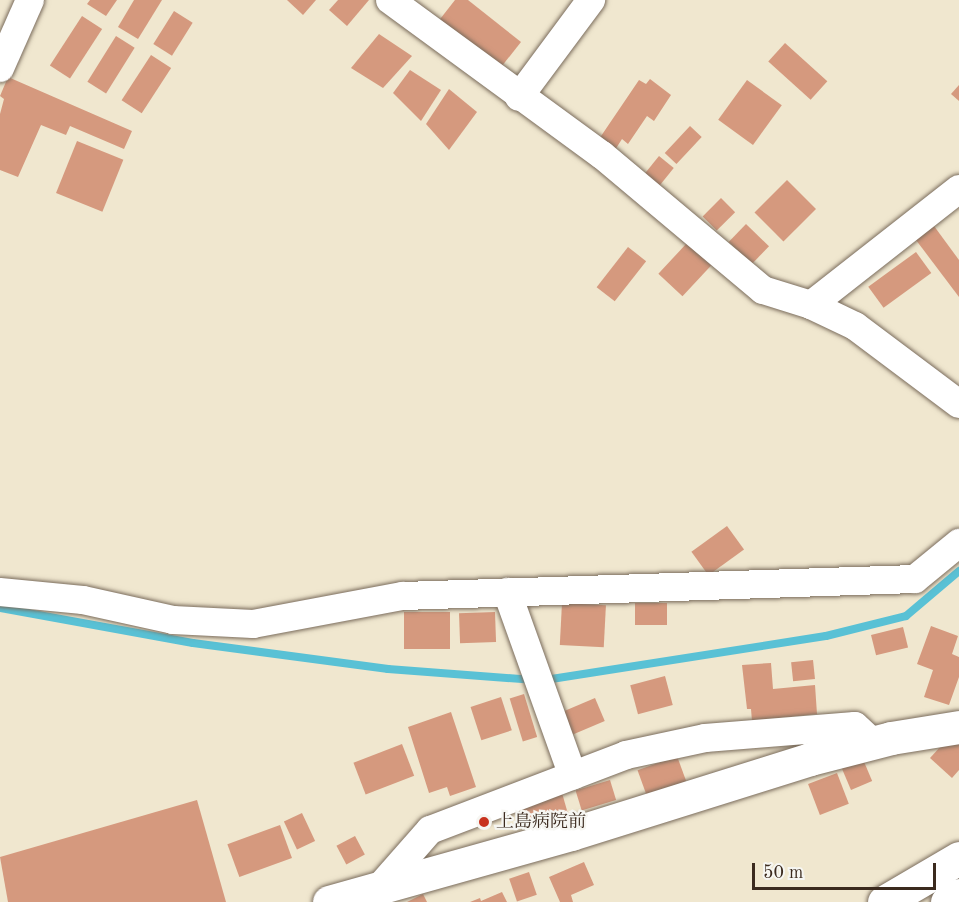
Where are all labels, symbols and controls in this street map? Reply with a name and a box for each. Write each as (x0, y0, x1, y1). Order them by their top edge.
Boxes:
place label: 上島病院前 (496, 811, 586, 833)
marker: 上島病院前 (477, 815, 491, 829)
scale bar (755, 851, 940, 889)
text: 50 m (763, 864, 803, 882)

